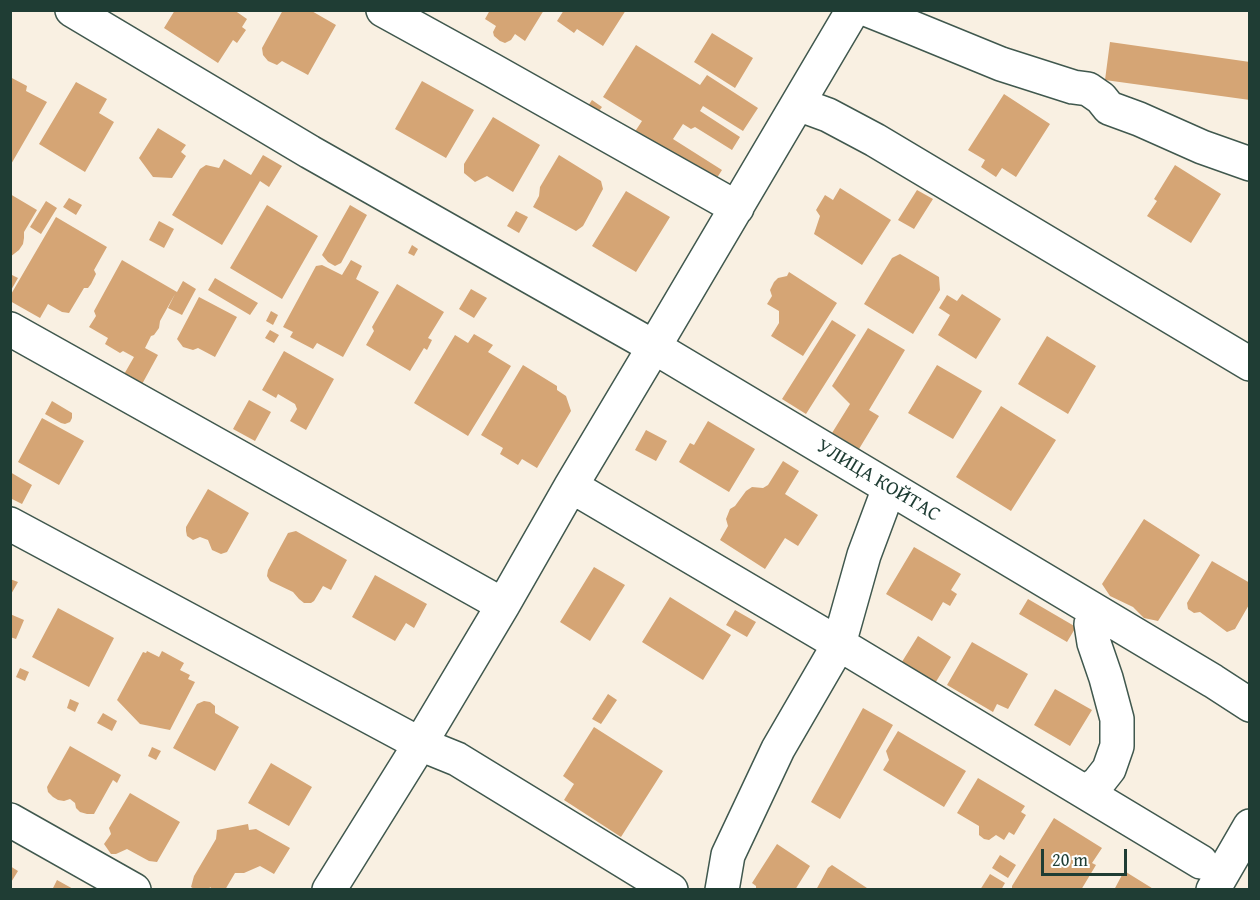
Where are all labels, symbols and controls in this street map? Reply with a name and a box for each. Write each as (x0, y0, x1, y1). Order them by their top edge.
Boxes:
street label: УЛИЦА КОЙТАС (812, 435, 944, 527)
scale bar (1044, 837, 1130, 875)
text: 20 m (1052, 846, 1088, 873)

